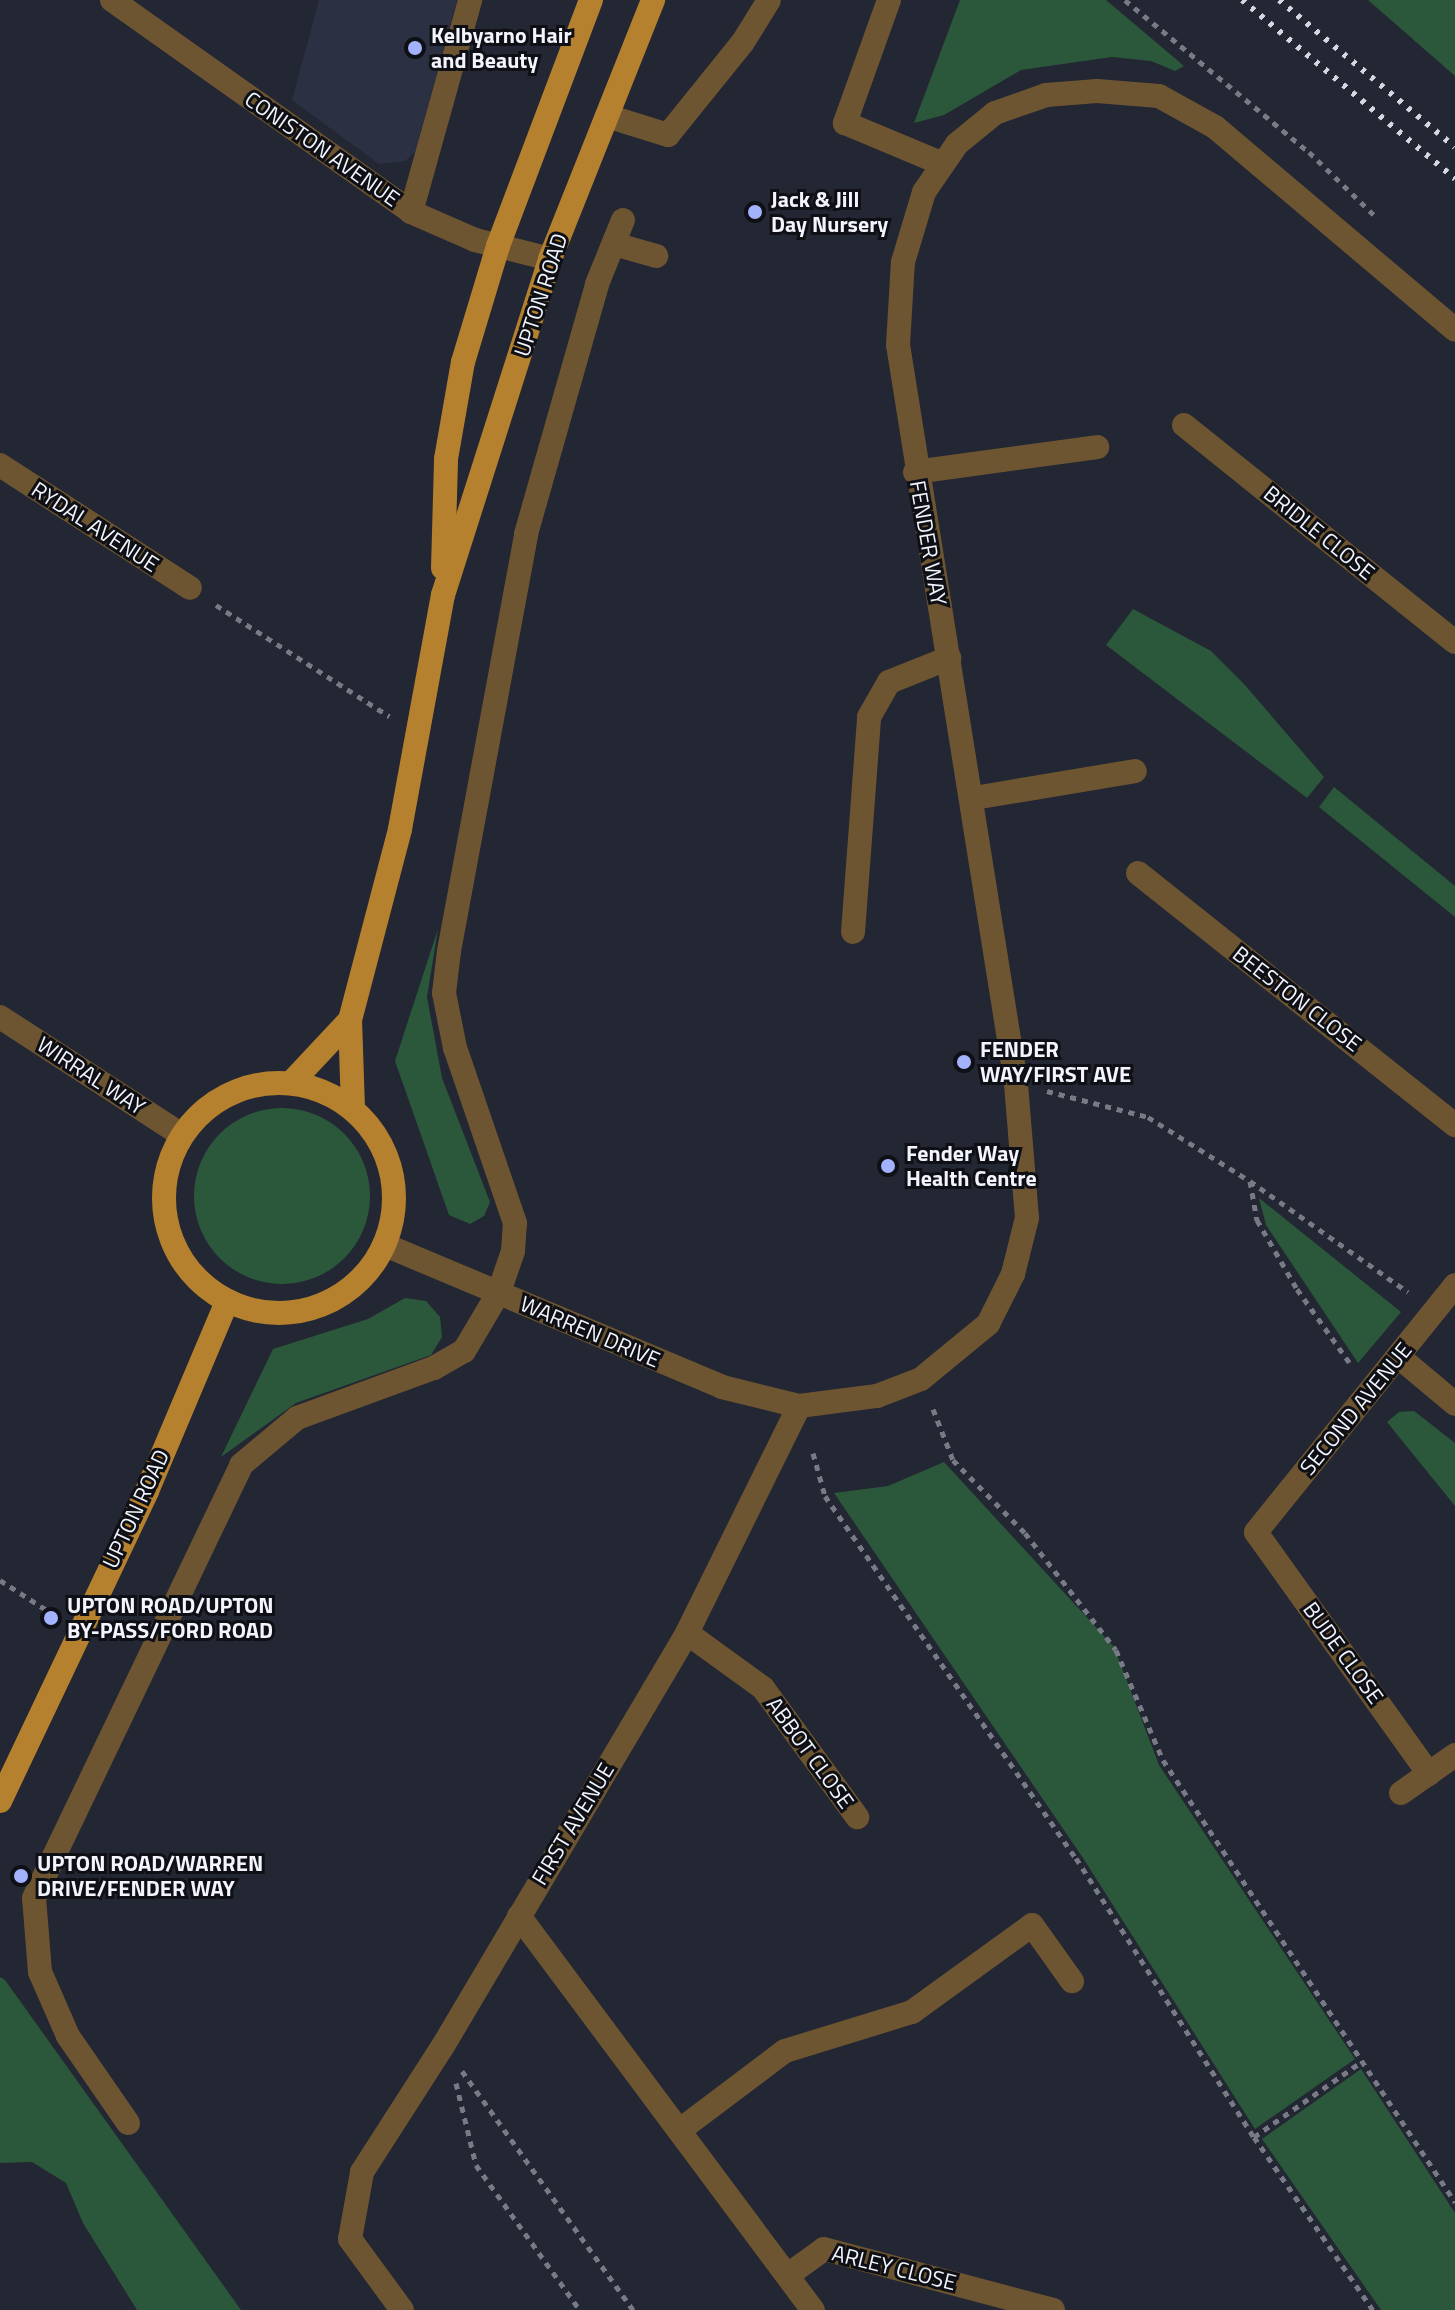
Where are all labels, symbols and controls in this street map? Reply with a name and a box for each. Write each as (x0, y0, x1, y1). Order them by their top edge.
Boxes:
place label: Kelbyarno Hair and Beauty (431, 22, 572, 74)
marker: Kelbyarno Hair and Beauty (406, 39, 424, 57)
street label: CONISTON AVENUE (240, 86, 404, 212)
place label: Jack & Jill Day Nursery (771, 186, 888, 238)
marker: Jack & Jill Day Nursery (746, 203, 764, 221)
street label: UPTON ROAD (509, 230, 573, 360)
street label: RYDAL AVENUE (27, 476, 163, 578)
street label: FENDER WAY (904, 479, 952, 607)
street label: BRIDLE CLOSE (1258, 480, 1380, 586)
street label: BEESTON CLOSE (1227, 941, 1367, 1057)
street label: WIRRAL WAY (32, 1031, 150, 1121)
place label: FENDER WAY/FIRST AVE (980, 1036, 1131, 1088)
marker: FENDER WAY/FIRST AVE (955, 1053, 973, 1071)
place label: Fender Way Health Centre (906, 1140, 1037, 1192)
marker: Fender Way Health Centre (877, 1155, 899, 1177)
street label: WARREN DRIVE (516, 1291, 664, 1373)
street label: SECOND AVENUE (1295, 1337, 1417, 1481)
street label: UPTON ROAD (97, 1446, 175, 1572)
place label: UPTON ROAD/UPTON BY-PASS/FORD ROAD (67, 1592, 274, 1644)
street label: BUDE CLOSE (1297, 1597, 1389, 1709)
marker: UPTON ROAD/UPTON BY-PASS/FORD ROAD (42, 1609, 60, 1627)
street label: ABBOT CLOSE (761, 1692, 859, 1814)
street label: FIRST AVENUE (526, 1758, 620, 1890)
place label: UPTON ROAD/WARREN DRIVE/FENDER WAY (37, 1850, 263, 1902)
marker: UPTON ROAD/WARREN DRIVE/FENDER WAY (12, 1867, 30, 1885)
street label: ARLEY CLOSE (829, 2240, 959, 2296)

